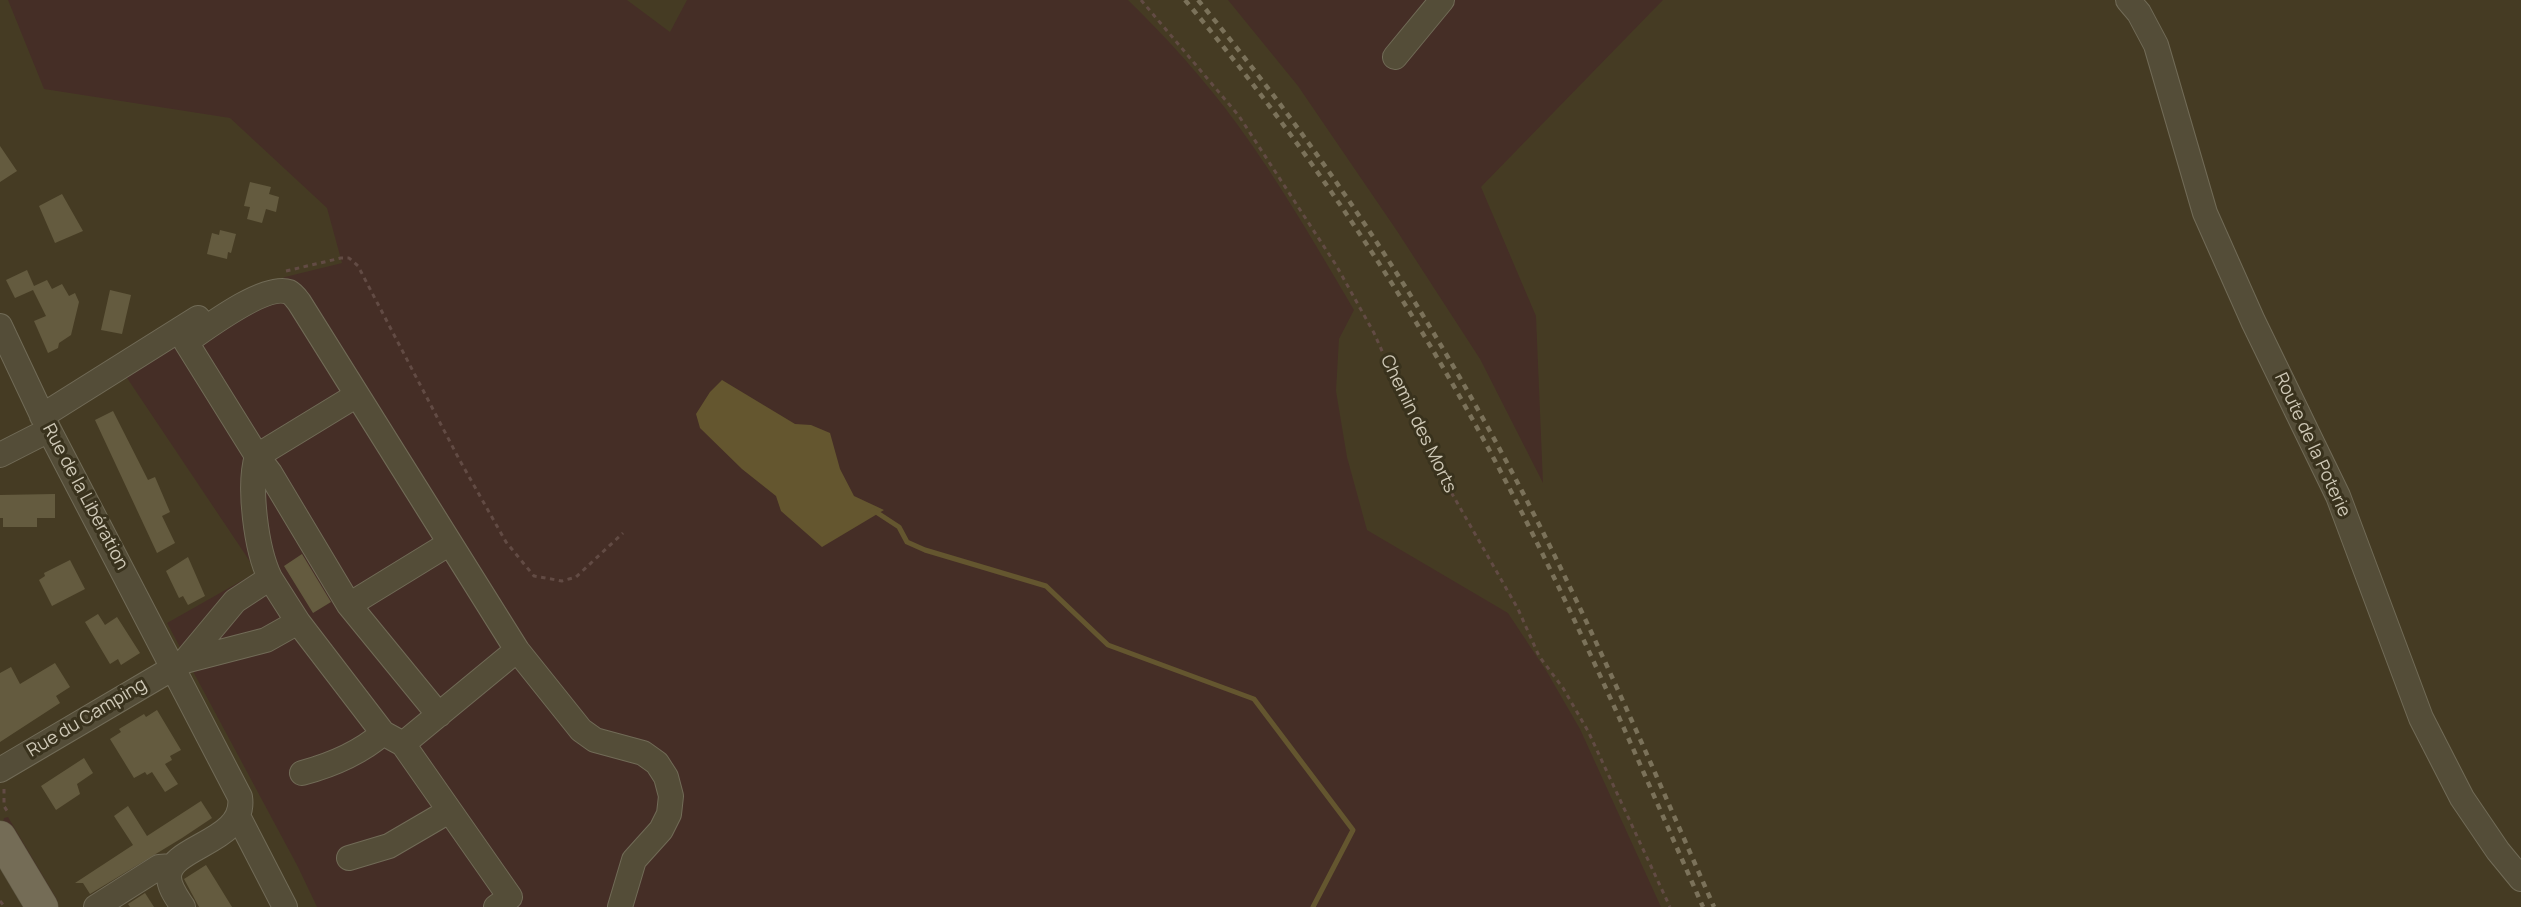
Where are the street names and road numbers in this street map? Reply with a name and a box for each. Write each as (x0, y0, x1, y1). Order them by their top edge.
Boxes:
street label: Chemin des Morts (1375, 352, 1461, 496)
street label: Route de la Poterie (2269, 370, 2355, 520)
street label: Rue de la Libération (37, 420, 133, 574)
street label: Rue du Camping (23, 674, 151, 762)

